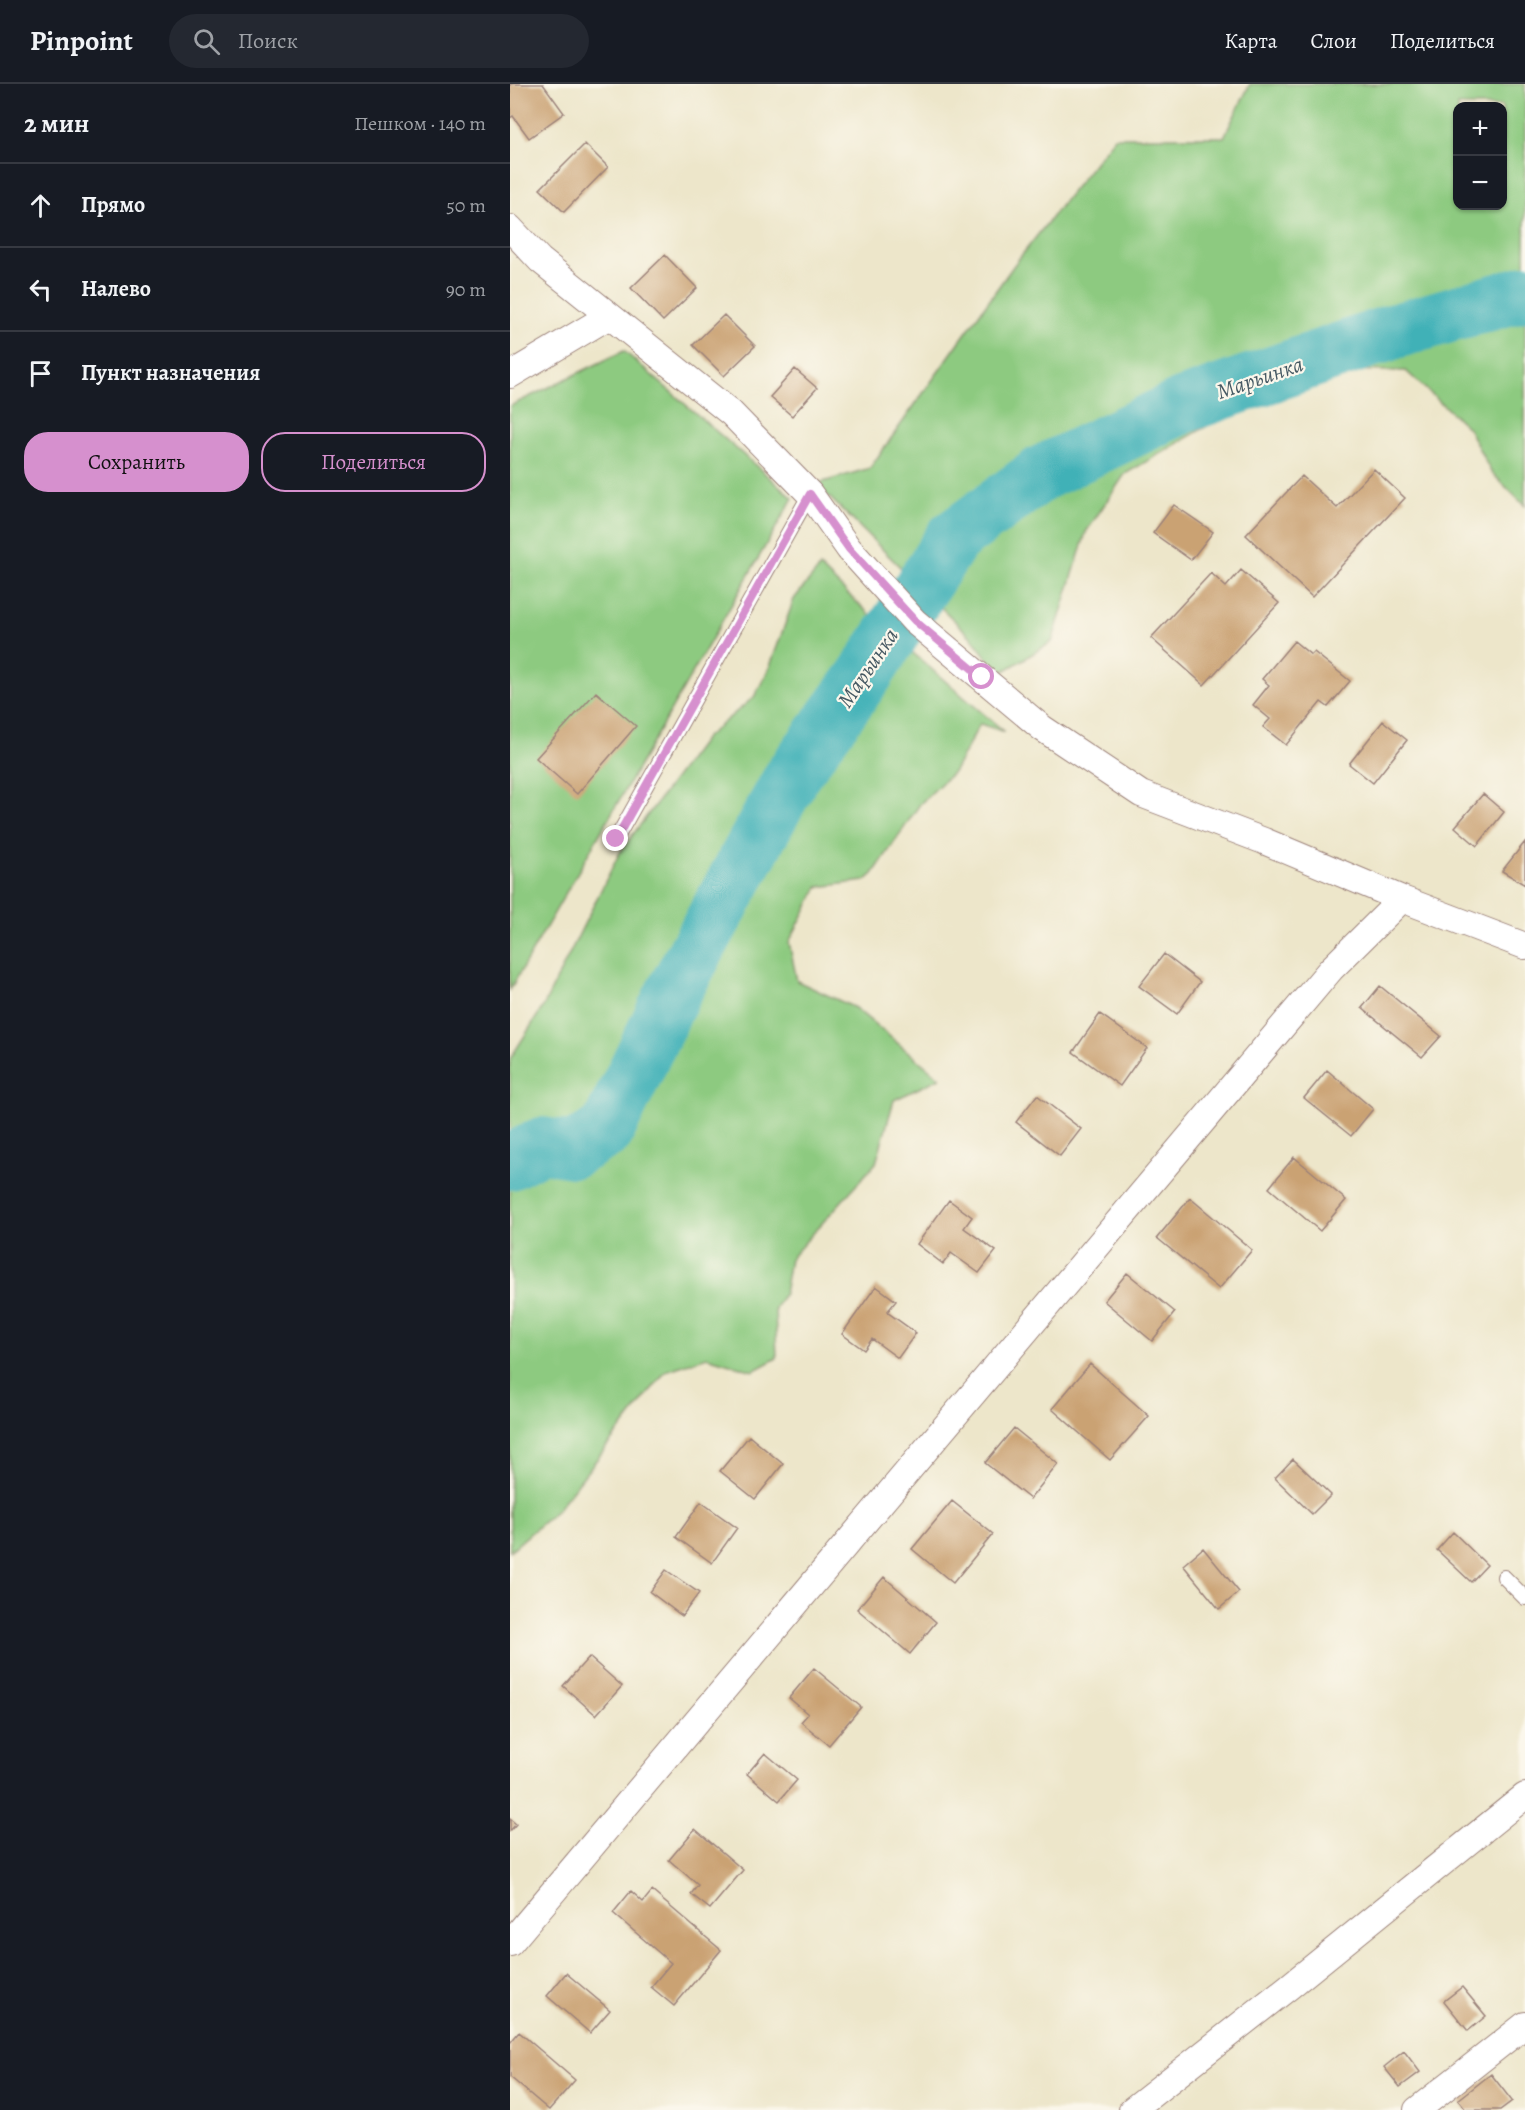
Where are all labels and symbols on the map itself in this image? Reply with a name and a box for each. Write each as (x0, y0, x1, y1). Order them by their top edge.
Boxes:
water label: Марьинка (1213, 349, 1307, 407)
water label: Марьинка (830, 622, 906, 714)
route start (968, 663, 994, 689)
route end (602, 825, 628, 851)

